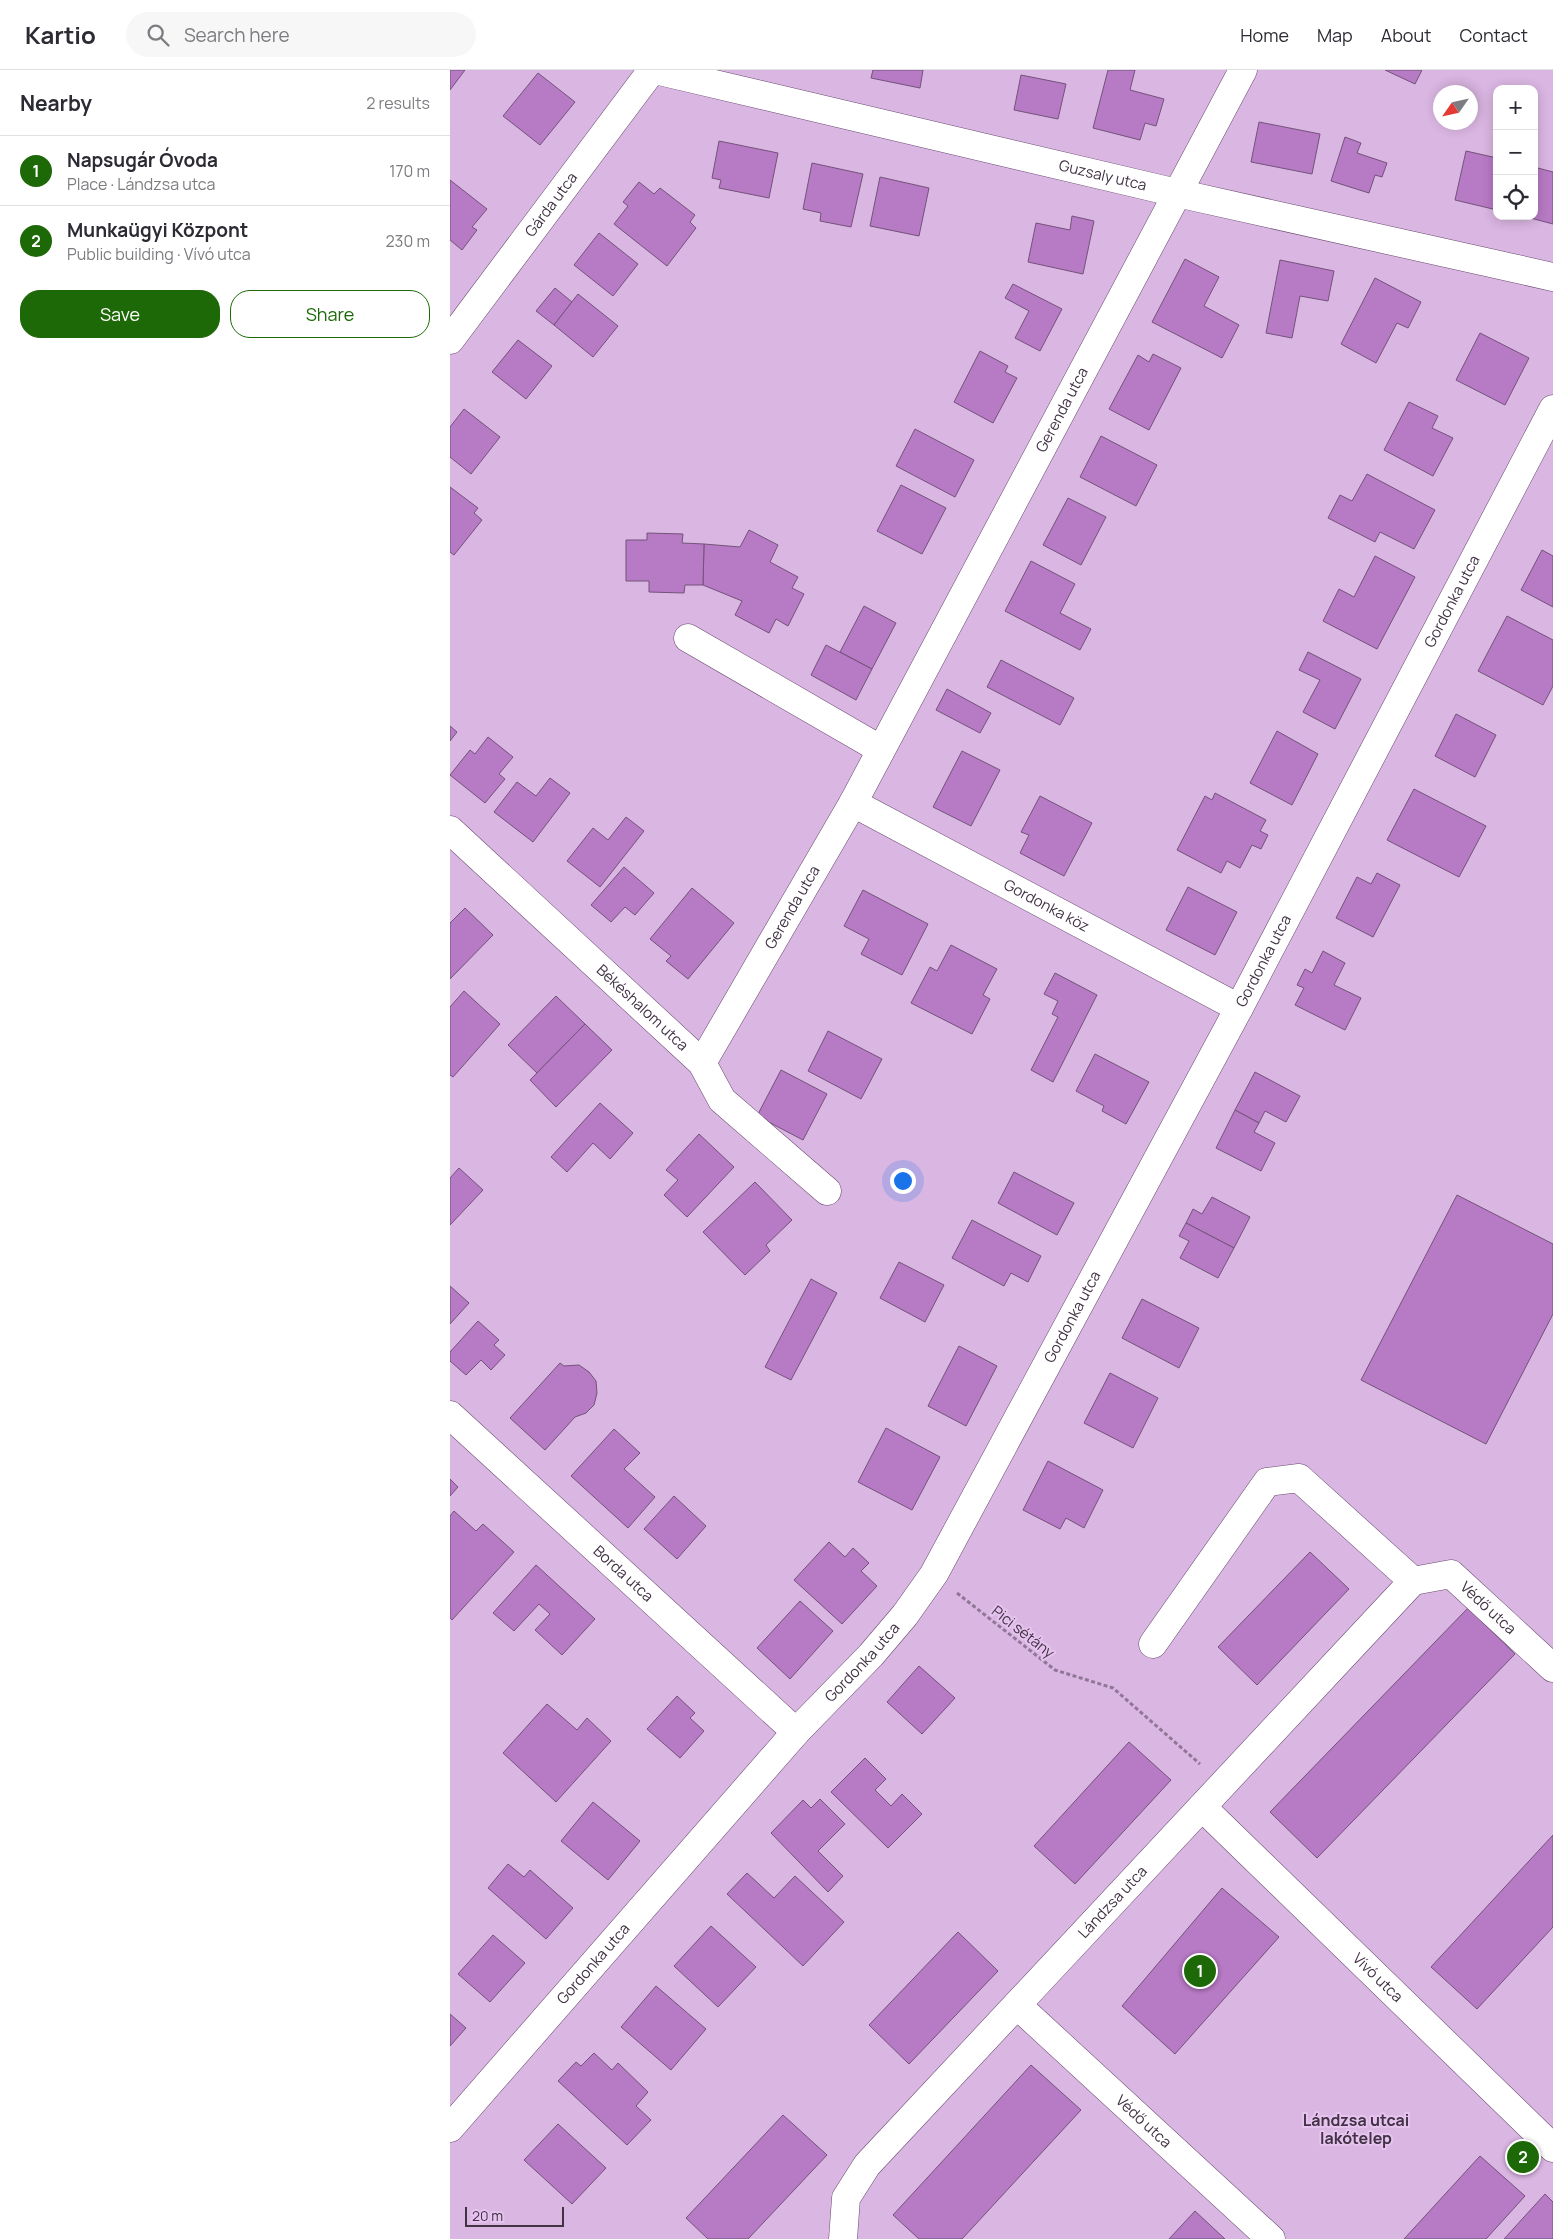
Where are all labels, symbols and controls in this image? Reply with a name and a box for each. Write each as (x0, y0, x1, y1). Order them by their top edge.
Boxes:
search box (126, 12, 476, 57)
text: Kartio (25, 18, 96, 51)
icon: search (144, 21, 172, 49)
text: Search here (184, 22, 290, 48)
text: Home (1240, 23, 1289, 47)
text: Map (1317, 23, 1353, 47)
text: About (1381, 23, 1431, 47)
text: Contact (1459, 23, 1528, 47)
north arrow (1433, 85, 1478, 130)
map controls (1493, 85, 1538, 220)
button: + (1493, 85, 1538, 130)
text: Nearby (20, 89, 92, 117)
text: 2 results (366, 92, 430, 114)
button: − (1493, 130, 1538, 175)
text: Napsugár Óvoda (67, 147, 218, 173)
street label: Guzsaly utca (1057, 155, 1149, 195)
text: 1 (32, 160, 40, 182)
text: 170 m (389, 160, 430, 182)
street label: Gárda utca (520, 168, 582, 241)
text: Place · Lándzsa utca (67, 173, 216, 195)
button: locate (1493, 175, 1538, 220)
text: Munkaügyi Központ (67, 217, 248, 243)
text: 2 (31, 230, 41, 252)
text: 230 m (386, 230, 430, 252)
text: Public building · Vívó utca (67, 243, 251, 265)
button: Save (20, 290, 220, 338)
button: Share (230, 290, 430, 338)
street label: Gerenda utca (1031, 363, 1093, 456)
street label: Gordonka utca (1419, 551, 1485, 651)
street label: Gerenda utca (759, 861, 825, 953)
street label: Gordonka köz (1000, 874, 1093, 937)
street label: Gordonka utca (1230, 911, 1296, 1011)
street label: Békéshalom utca (592, 960, 693, 1055)
your location (890, 1168, 916, 1194)
street label: Gordonka utca (1039, 1267, 1105, 1366)
street label: Borda utca (589, 1540, 658, 1606)
street label: Védő utca (1456, 1577, 1521, 1639)
street label: Pici sétány (987, 1600, 1059, 1663)
street label: Gordonka utca (820, 1618, 904, 1706)
street label: Lándzsa utca (1073, 1861, 1151, 1943)
street label: Gordonka utca (552, 1918, 634, 2009)
street label: Vívó utca (1348, 1948, 1408, 2007)
pin: 1 (1184, 1952, 1216, 1990)
street label: Védő utca (1111, 2090, 1176, 2152)
district label: Lándzsa utcai lakótelep (1303, 2109, 1409, 2149)
pin: 2 (1507, 2138, 1539, 2176)
scale bar (465, 2204, 564, 2227)
text: 20 m (472, 2206, 503, 2225)

